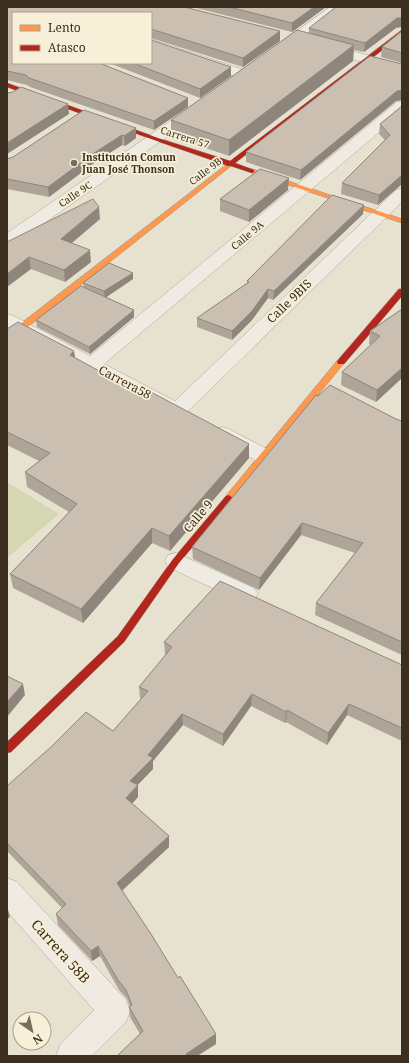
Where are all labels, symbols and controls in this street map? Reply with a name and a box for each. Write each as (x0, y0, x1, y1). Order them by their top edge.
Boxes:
legend (12, 12, 152, 64)
text: Lento (48, 19, 81, 36)
text: Atasco (48, 39, 86, 56)
street label: Carrera 57 (159, 123, 212, 152)
place label: Institución Comun Juan José Thonson (81, 150, 176, 176)
street label: Calle 9B (186, 154, 224, 188)
marker: Institución Comun Juan José Thonson (69, 158, 79, 168)
street label: Calle 9C (55, 178, 95, 210)
street label: Calle 9A (228, 217, 267, 253)
street label: Calle 9BIS (263, 275, 315, 327)
street label: Carrera58 (96, 361, 155, 403)
street label: Calle 9 (179, 496, 217, 536)
street label: Carrera 58B (27, 915, 95, 987)
north arrow (12, 1011, 52, 1051)
text: N (30, 1031, 46, 1049)

